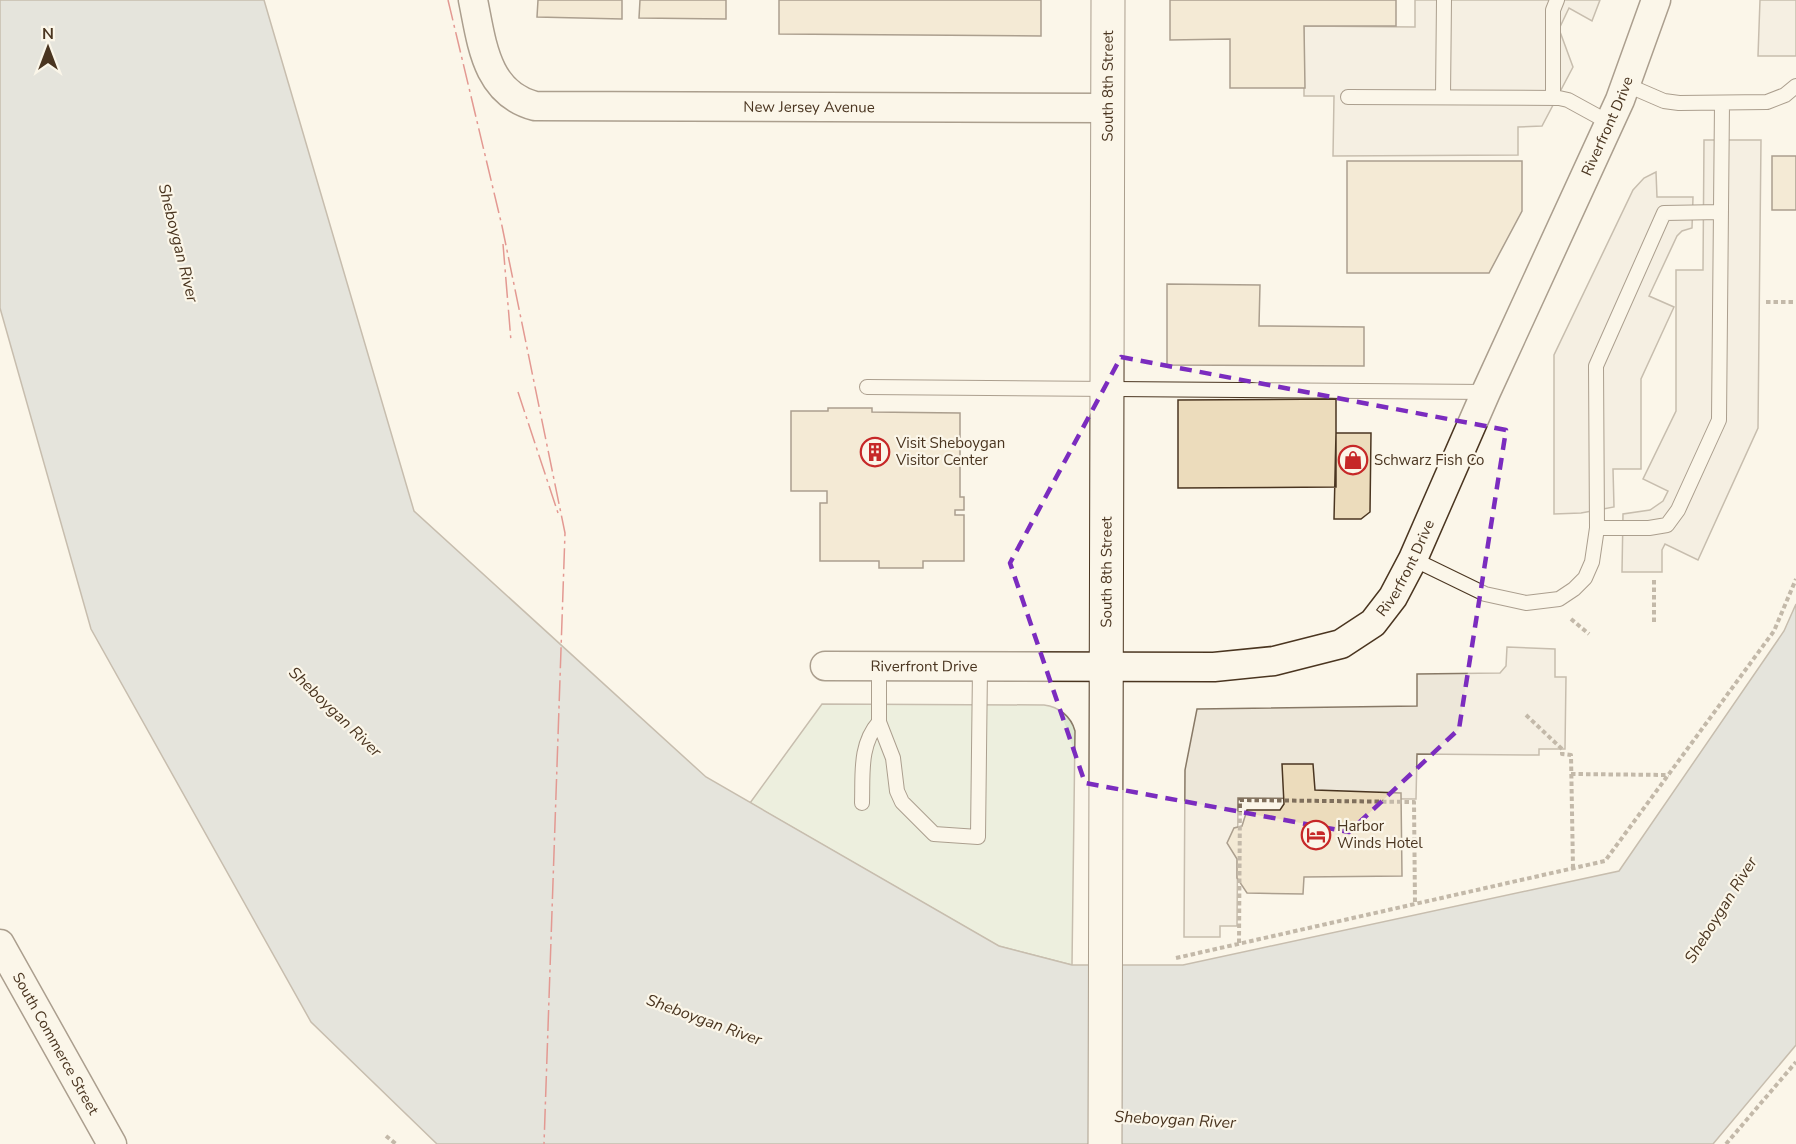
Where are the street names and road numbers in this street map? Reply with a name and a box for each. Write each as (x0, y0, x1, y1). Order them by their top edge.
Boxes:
street label: South 8th Street (1098, 30, 1118, 142)
street label: Riverfront Drive (1577, 74, 1638, 179)
street label: New Jersey Avenue (743, 97, 875, 117)
street label: South 8th Street (1096, 516, 1117, 628)
street label: Riverfront Drive (1372, 517, 1439, 620)
street label: Riverfront Drive (871, 656, 977, 676)
street label: South Commerce Street (8, 969, 104, 1119)

